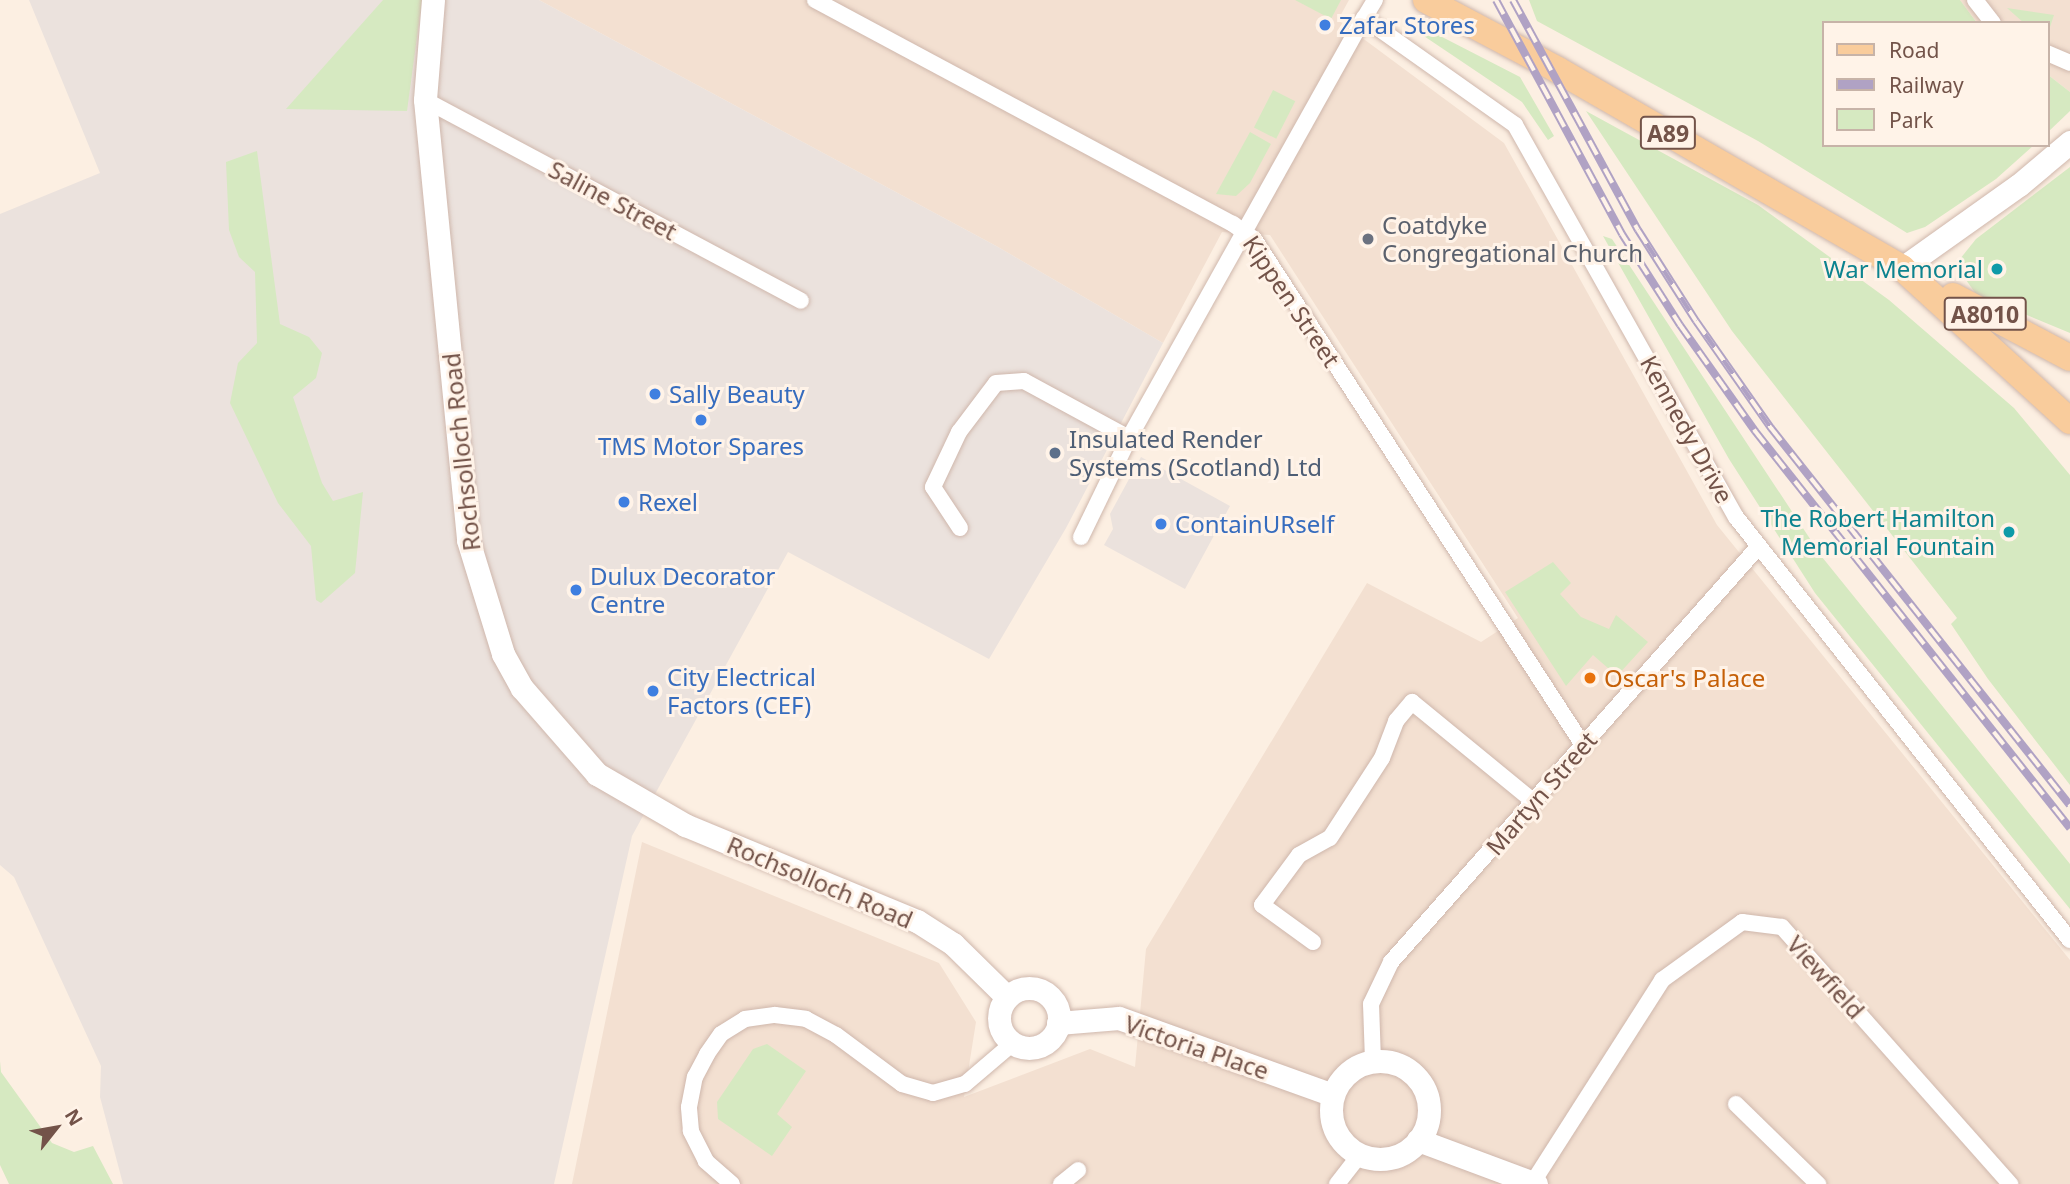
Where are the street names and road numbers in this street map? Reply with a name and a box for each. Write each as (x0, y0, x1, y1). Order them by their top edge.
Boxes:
road number: A89 (1638, 114, 1698, 152)
street label: Saline Street (544, 154, 682, 246)
street label: Kippen Street (1238, 230, 1346, 372)
road number: A8010 (1943, 294, 2027, 334)
street label: Kennedy Drive (1635, 350, 1739, 508)
street label: Rochsolloch Road (436, 352, 486, 552)
street label: Martyn Street (1480, 725, 1602, 861)
street label: Rochsolloch Road (723, 830, 917, 934)
street label: Viewfield (1781, 930, 1871, 1024)
street label: Victoria Place (1121, 1009, 1273, 1085)

